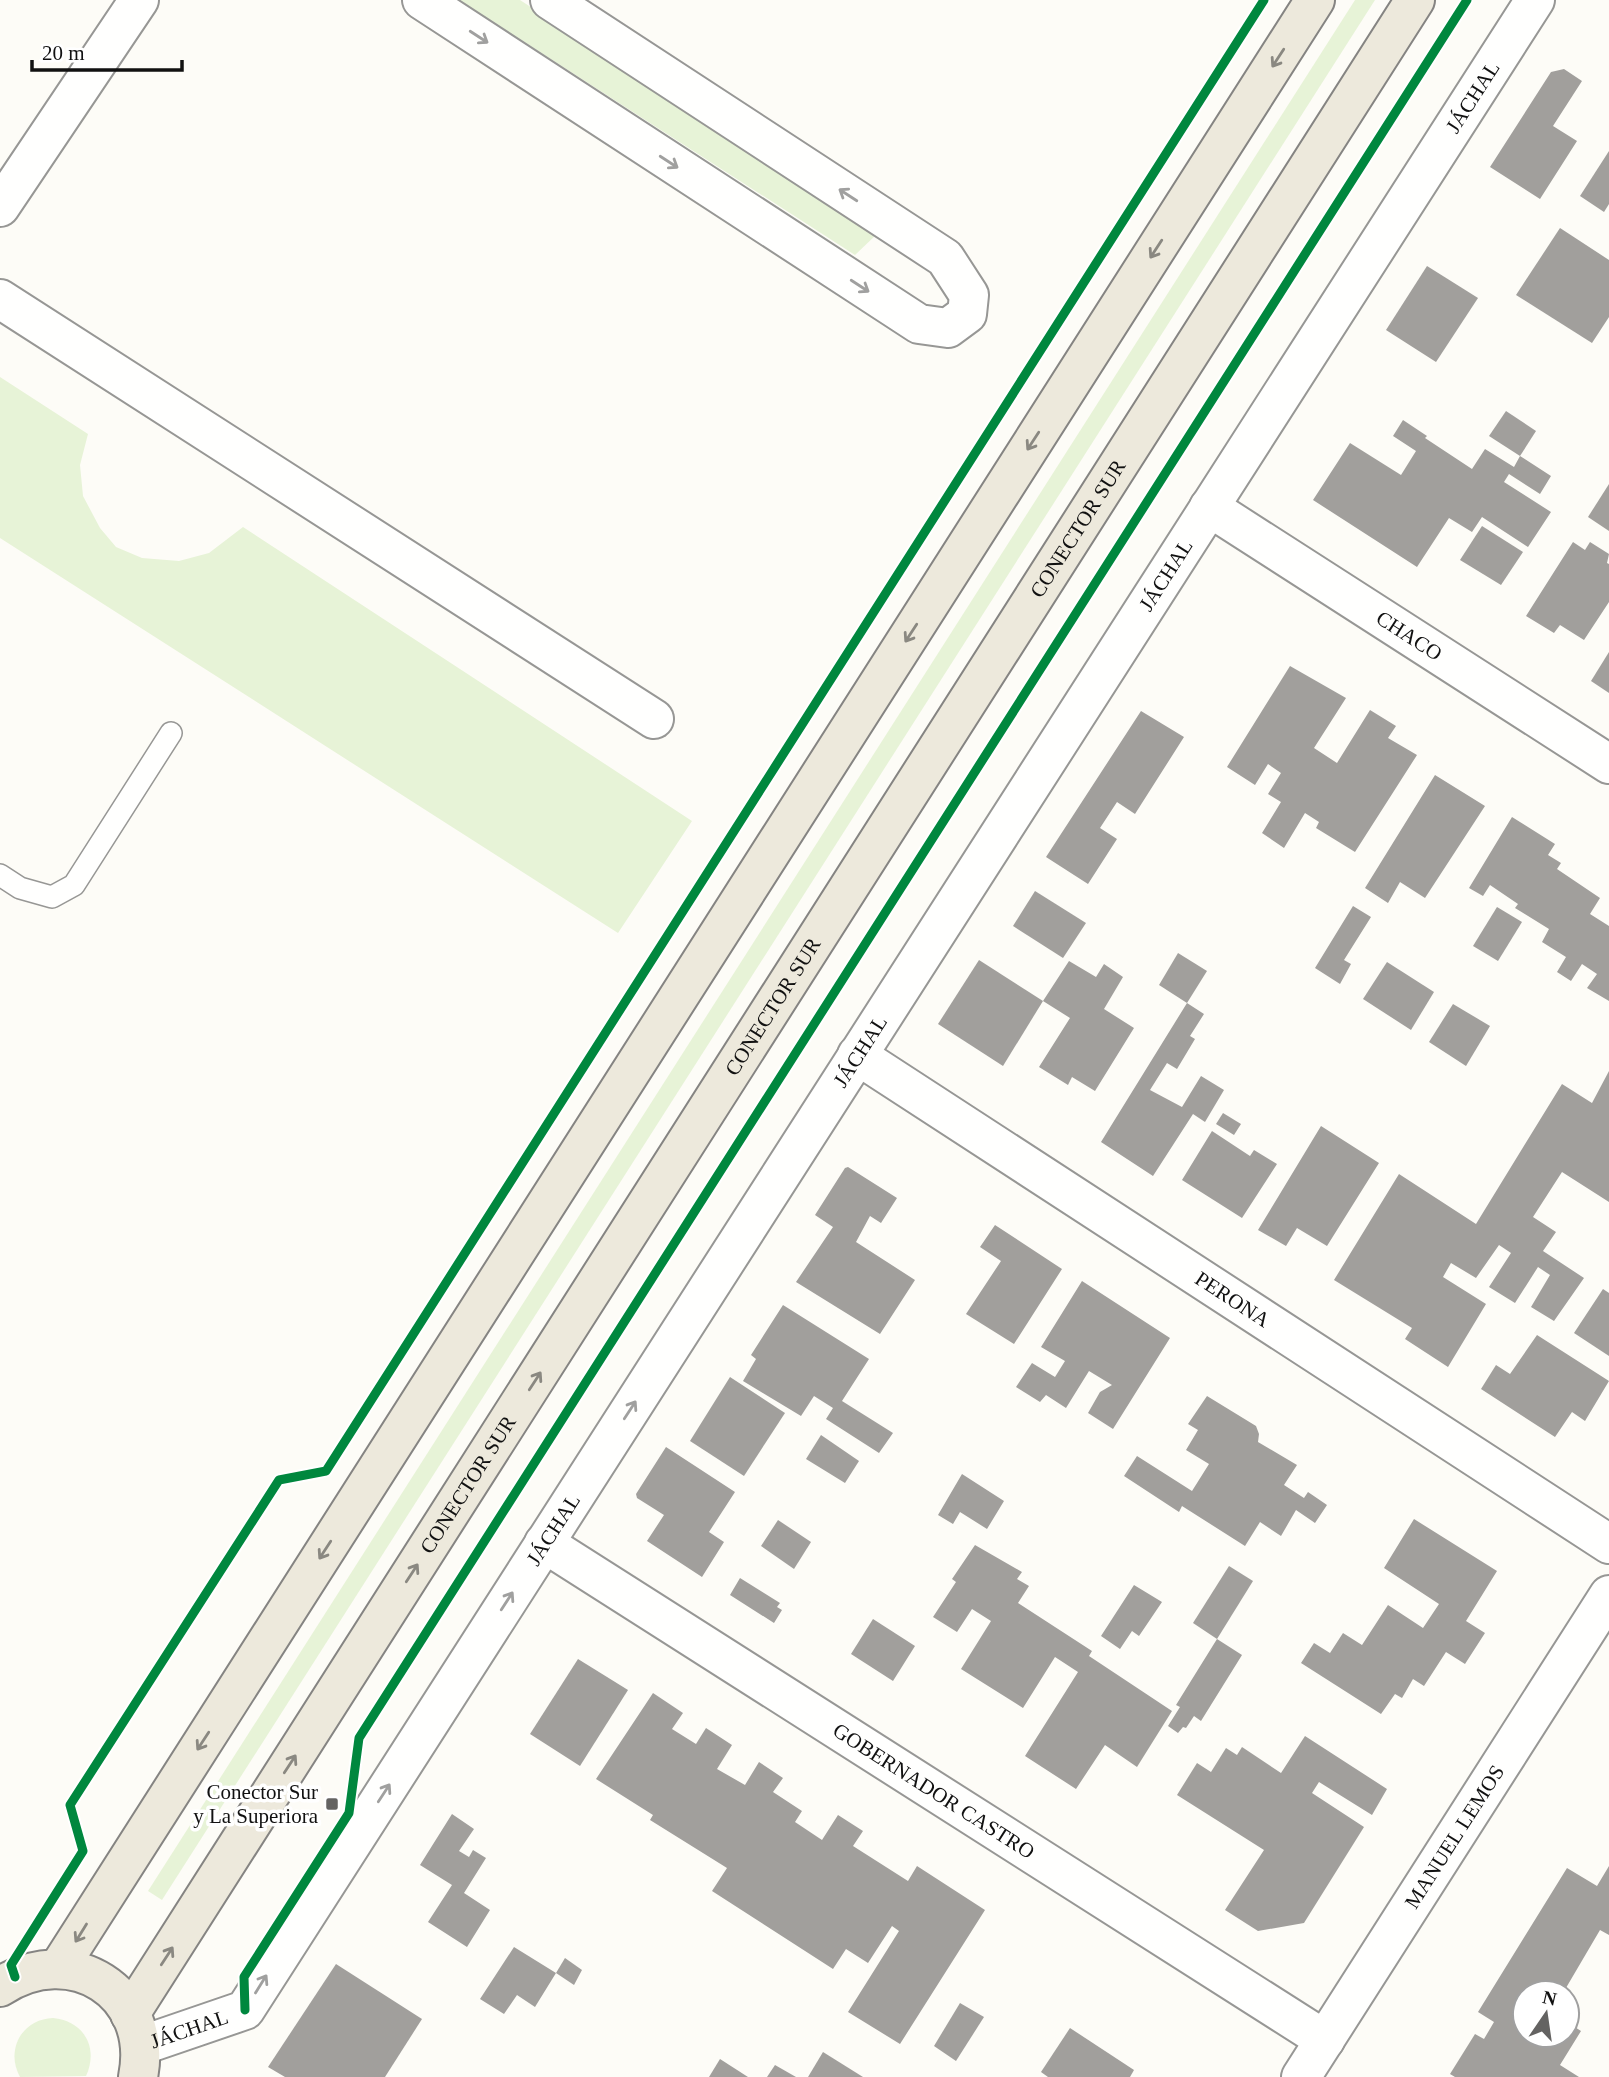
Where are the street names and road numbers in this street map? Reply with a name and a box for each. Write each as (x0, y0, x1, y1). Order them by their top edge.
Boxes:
street label: JÁCHAL (1441, 57, 1505, 137)
street label: CONECTOR SUR (1025, 455, 1131, 602)
street label: JÁCHAL (1134, 535, 1198, 615)
street label: CHACO (1372, 606, 1447, 666)
street label: CONECTOR SUR (720, 933, 826, 1080)
street label: JÁCHAL (828, 1011, 892, 1092)
street label: PERONA (1191, 1266, 1275, 1333)
street label: CONECTOR SUR (415, 1411, 521, 1558)
street label: JÁCHAL (522, 1489, 585, 1570)
street label: GOBERNADOR CASTRO (829, 1718, 1039, 1864)
street label: MANUEL LEMOS (1400, 1761, 1509, 1913)
street label: JÁCHAL (147, 2005, 231, 2054)

